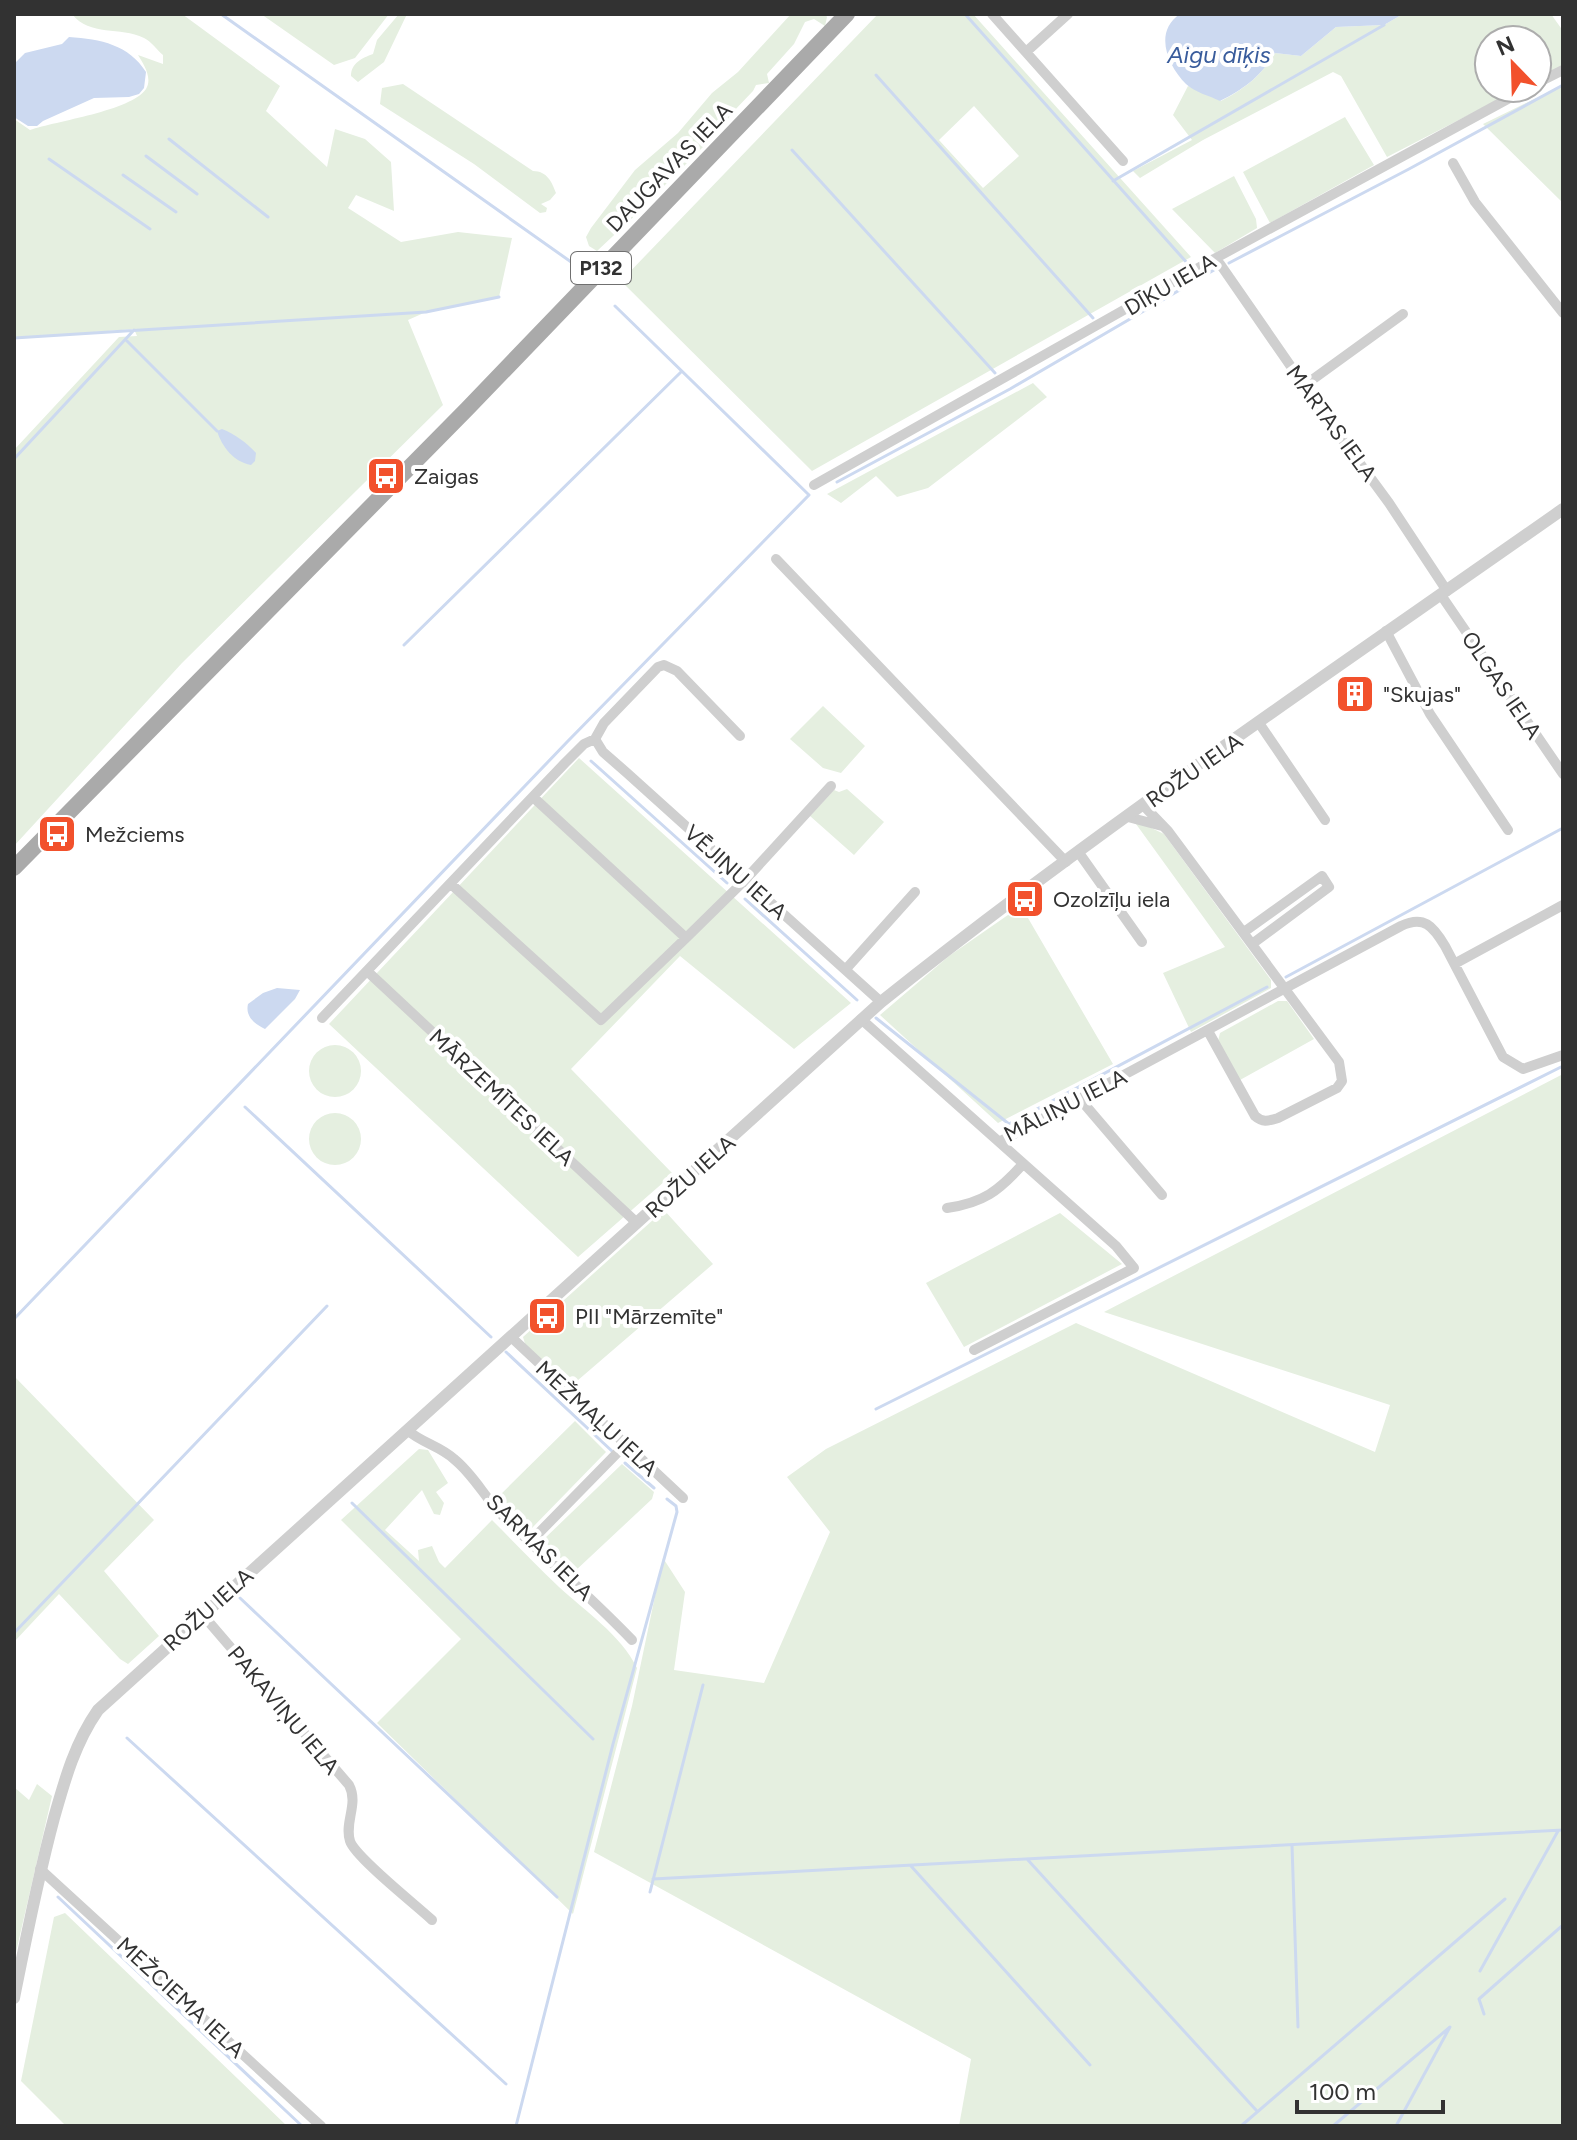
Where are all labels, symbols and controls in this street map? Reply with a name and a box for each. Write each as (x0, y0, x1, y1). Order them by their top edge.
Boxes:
north arrow (1473, 24, 1553, 104)
text: N (1492, 30, 1518, 62)
water label: Aigu dīķis (1166, 40, 1271, 69)
street label: DAUGAVAS IELA (601, 97, 738, 238)
street label: DĪĶU IELA (1120, 247, 1221, 321)
road number: P132 (571, 252, 631, 284)
street label: MARTAS IELA (1280, 360, 1383, 487)
bus stop icon: Zaigas (365, 455, 407, 497)
place label: Zaigas (414, 463, 479, 490)
street label: OLGAS IELA (1456, 626, 1548, 744)
building icon: "Skujas" (1334, 673, 1376, 715)
place label: "Skujas" (1383, 681, 1461, 708)
street label: ROŽU IELA (1141, 727, 1248, 813)
bus stop icon: Mežciems (36, 813, 78, 855)
street label: VĒJIŅU IELA (679, 819, 793, 926)
place label: Mežciems (85, 821, 184, 848)
bus stop icon: Ozolzīļu iela (1004, 878, 1046, 920)
place label: Ozolzīļu iela (1053, 886, 1170, 913)
street label: MĀRZEMĪTES IELA (424, 1023, 580, 1172)
street label: MĀLIŅU IELA (999, 1063, 1131, 1148)
street label: ROŽU IELA (640, 1129, 741, 1224)
bus stop icon: PII "Mārzemīte" (526, 1295, 568, 1337)
place label: PII "Mārzemīte" (575, 1303, 723, 1330)
street label: MEŽMAĻU IELA (530, 1355, 663, 1482)
street label: SARMAS IELA (481, 1488, 599, 1606)
street label: ROŽU IELA (158, 1562, 259, 1657)
street label: PAKAVIŅU IELA (222, 1641, 345, 1780)
street label: MEŽCIEMA IELA (111, 1931, 250, 2064)
scale bar (1297, 2064, 1443, 2114)
text: 100 m (1309, 2077, 1376, 2106)

